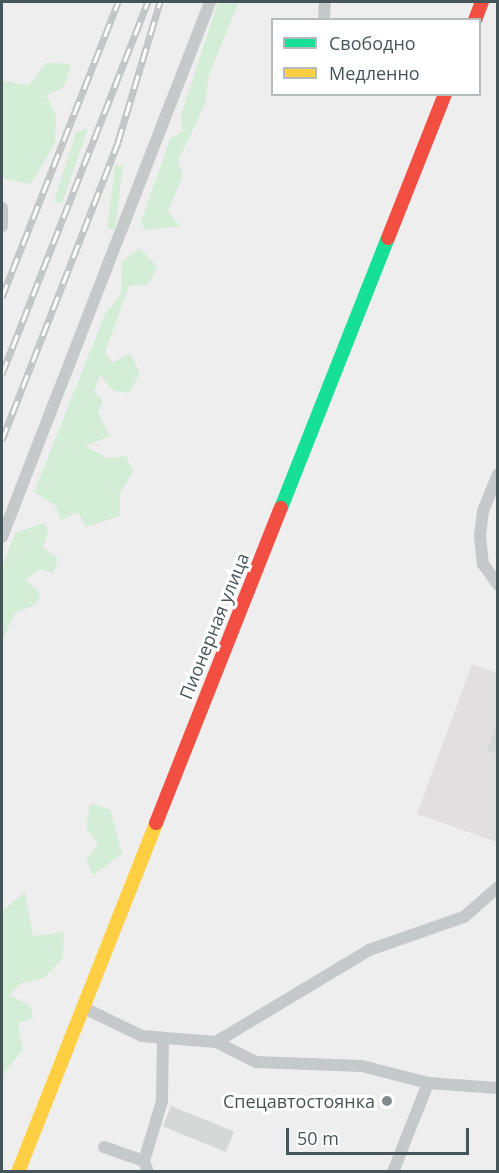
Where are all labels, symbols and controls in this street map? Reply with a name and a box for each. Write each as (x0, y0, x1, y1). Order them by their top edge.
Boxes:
legend (271, 18, 481, 96)
text: Свободно (329, 31, 416, 55)
text: Медленно (329, 61, 420, 85)
street label: Пионерная улица (175, 550, 253, 702)
place label: Спецавтостоянка (223, 1090, 375, 1112)
marker: Спецавтостоянка (380, 1094, 394, 1108)
scale bar (289, 1116, 472, 1154)
text: 50 m (297, 1126, 339, 1150)

